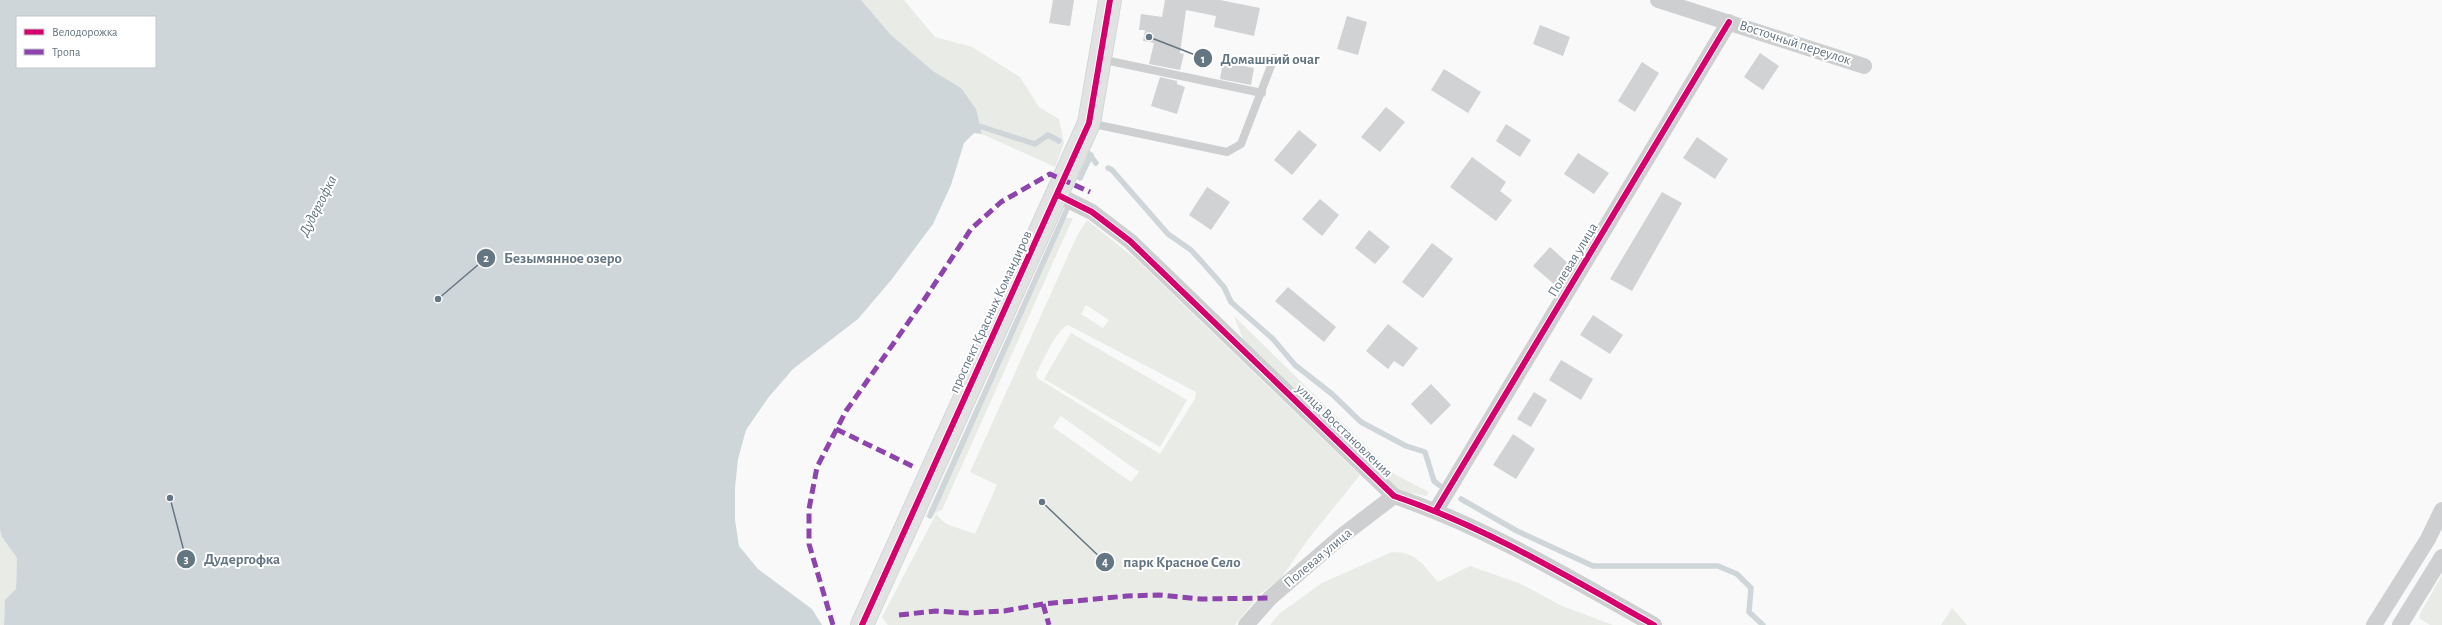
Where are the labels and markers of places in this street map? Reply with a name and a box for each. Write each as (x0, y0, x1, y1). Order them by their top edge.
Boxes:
callout: Домашний очаг (1193, 45, 1328, 72)
callout: Безымянное озеро (476, 244, 630, 271)
callout: Дудергофка (176, 545, 288, 572)
callout: парк Красное Село (1095, 548, 1248, 575)

